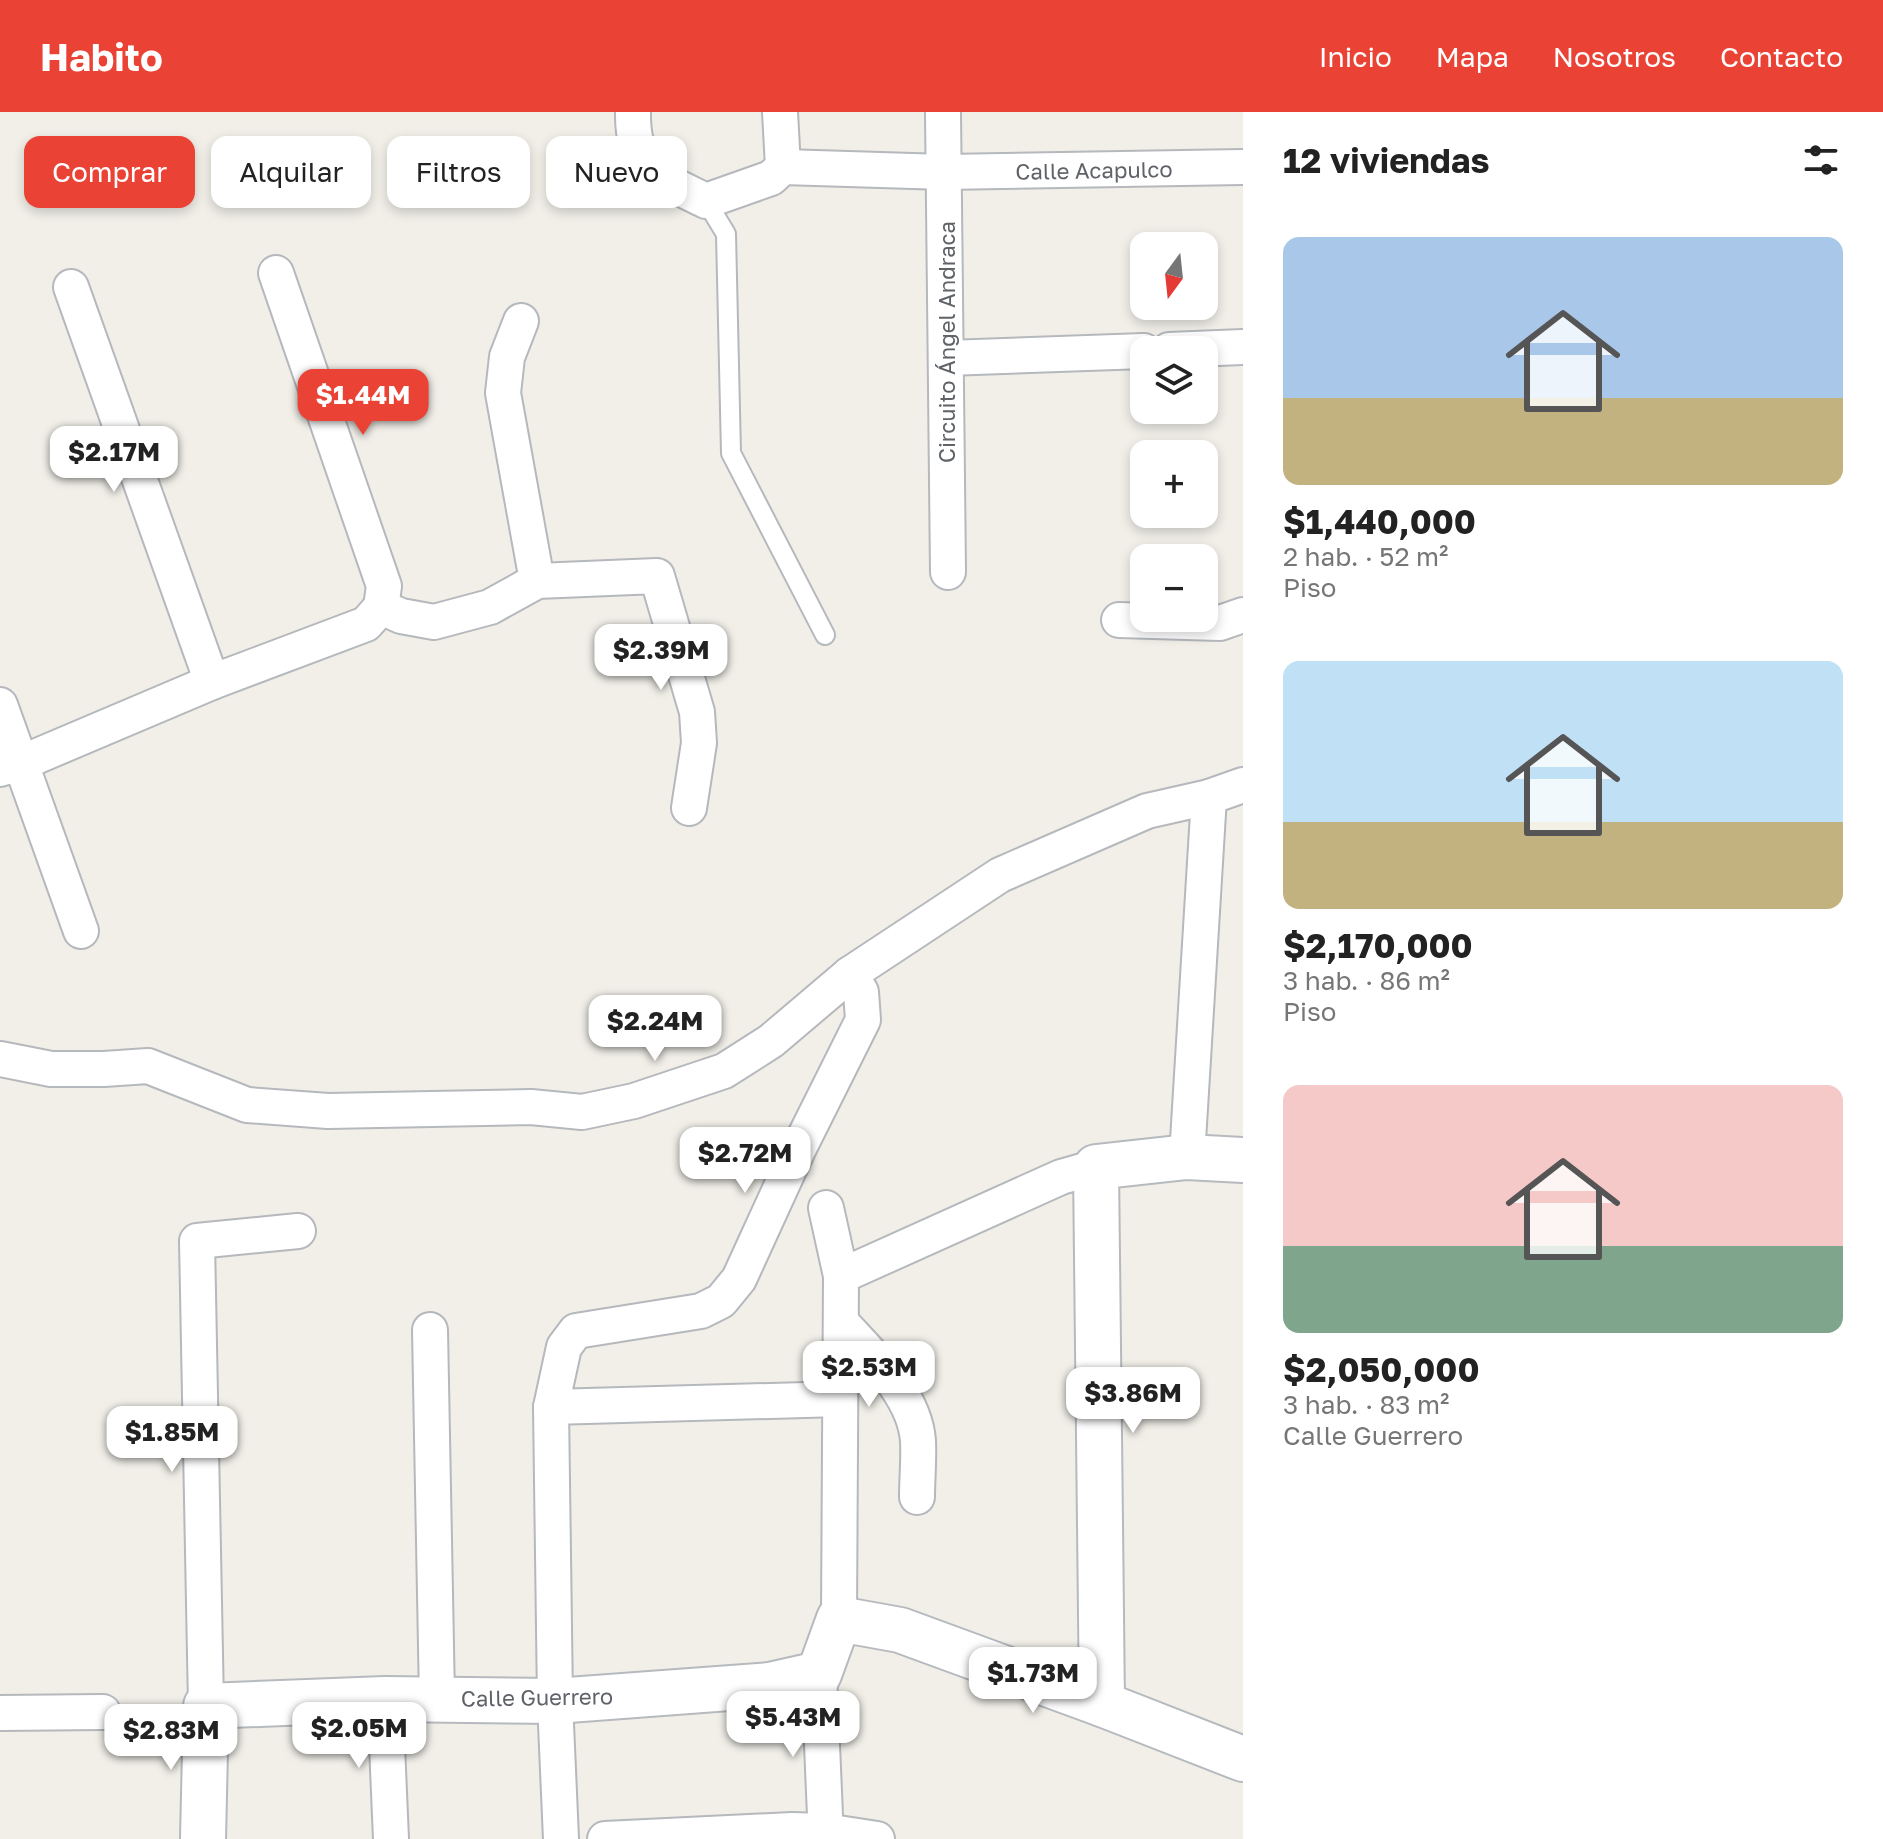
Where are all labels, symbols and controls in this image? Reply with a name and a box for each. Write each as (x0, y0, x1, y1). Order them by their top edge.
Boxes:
text: Habito (40, 34, 163, 79)
text: Inicio (1319, 40, 1392, 73)
text: Mapa (1436, 40, 1509, 73)
text: Nosotros (1553, 40, 1676, 73)
text: Contacto (1720, 40, 1843, 73)
chip: Comprar (24, 136, 195, 208)
chip: Alquilar (211, 136, 371, 208)
chip: Filtros (387, 136, 530, 208)
chip: Nuevo (546, 136, 687, 208)
icon: filters (1799, 138, 1843, 182)
text: 12 viviendas (1283, 140, 1489, 180)
street label: Calle Acapulco (1015, 155, 1173, 185)
street label: Circuito Ángel Andraca (933, 221, 960, 463)
north arrow (1130, 232, 1218, 320)
map controls (1130, 232, 1218, 632)
icon: home (1491, 289, 1635, 433)
button: layers (1130, 336, 1218, 424)
pin: $1.44M (298, 369, 428, 437)
text: $1.44M (316, 379, 410, 410)
pin: $2.17M (49, 426, 179, 494)
text: $2.17M (68, 436, 160, 467)
button: + (1130, 440, 1218, 528)
text: $1,440,000 (1283, 501, 1476, 541)
text: 2 hab. · 52 m² (1283, 541, 1448, 572)
button: − (1130, 544, 1218, 632)
text: Piso (1283, 572, 1336, 603)
pin: $2.39M (596, 624, 726, 692)
text: $2.39M (612, 634, 710, 665)
icon: home (1491, 713, 1635, 857)
text: $2,170,000 (1283, 925, 1473, 965)
text: 3 hab. · 86 m² (1283, 965, 1450, 996)
pin: $2.24M (590, 995, 720, 1063)
text: Piso (1283, 996, 1336, 1027)
text: $2.24M (607, 1005, 703, 1036)
pin: $2.72M (680, 1127, 810, 1195)
text: $2.72M (698, 1137, 792, 1168)
icon: home (1491, 1137, 1635, 1281)
pin: $2.53M (804, 1341, 934, 1409)
text: $2,050,000 (1283, 1349, 1480, 1389)
text: $2.53M (821, 1351, 917, 1382)
pin: $3.86M (1068, 1367, 1198, 1435)
text: $3.86M (1084, 1377, 1182, 1408)
text: 3 hab. · 83 m² (1283, 1389, 1449, 1420)
pin: $1.85M (107, 1406, 237, 1474)
text: $1.85M (125, 1416, 219, 1447)
text: Calle Guerrero (1283, 1420, 1463, 1451)
pin: $1.73M (968, 1647, 1098, 1715)
text: $1.73M (987, 1657, 1079, 1688)
street label: Calle Guerrero (461, 1682, 613, 1712)
pin: $5.43M (728, 1691, 858, 1759)
text: $5.43M (745, 1701, 841, 1732)
pin: $2.05M (294, 1702, 424, 1770)
pin: $2.83M (106, 1704, 236, 1772)
text: $2.05M (310, 1712, 408, 1743)
text: $2.83M (122, 1714, 220, 1745)

